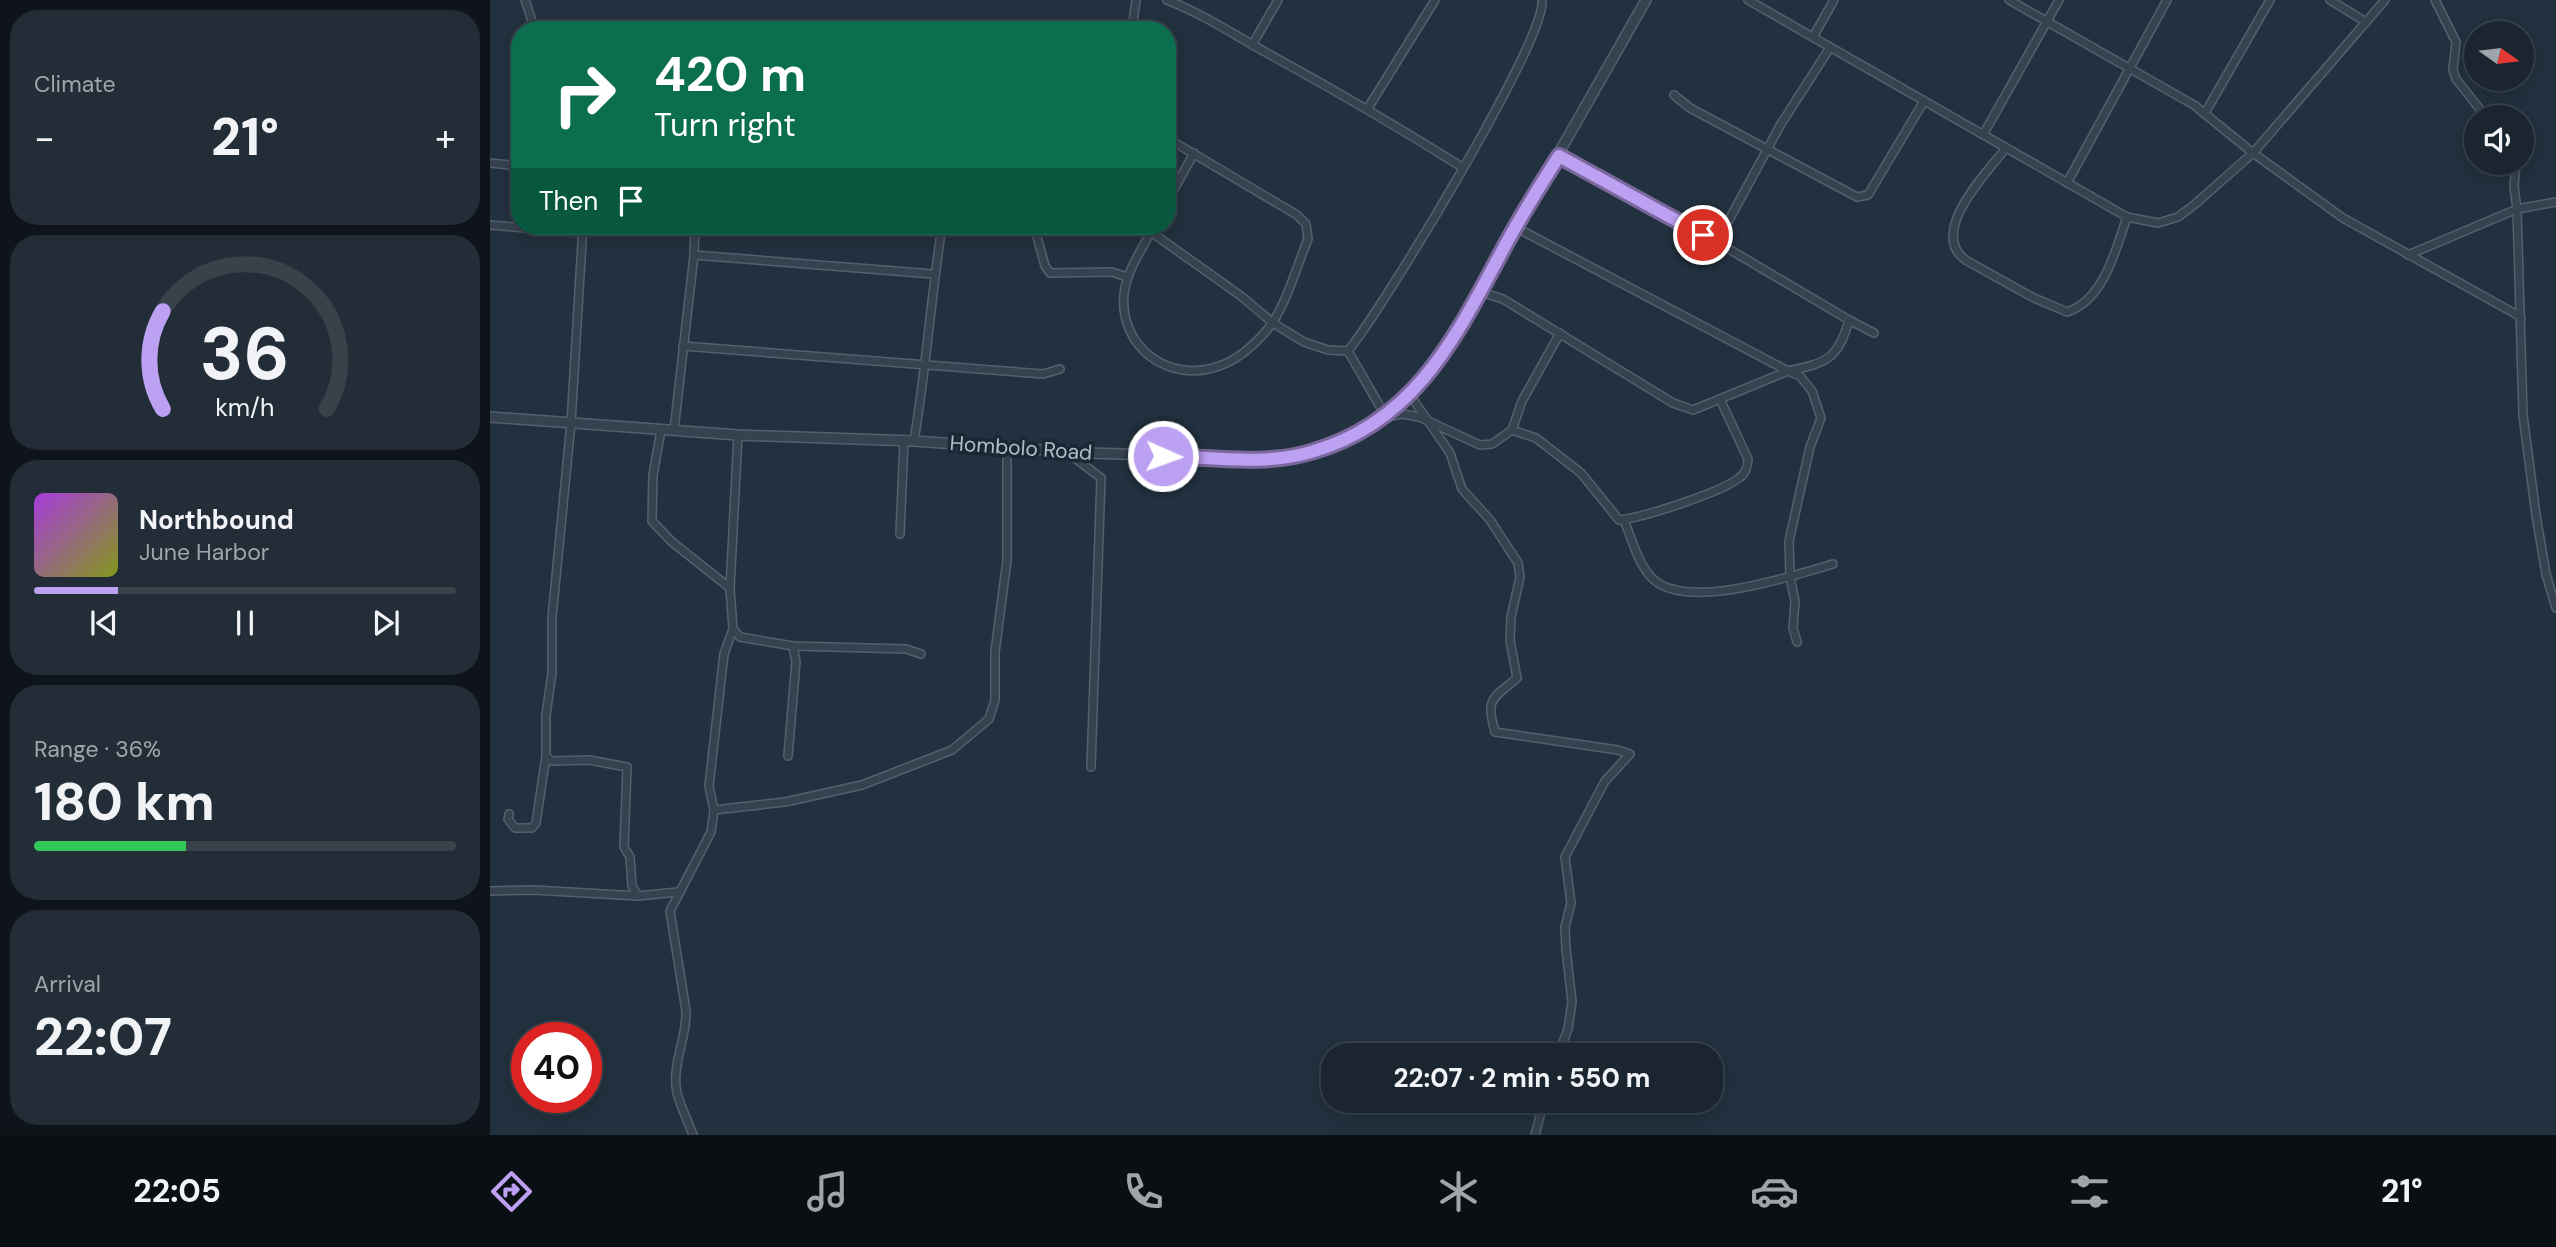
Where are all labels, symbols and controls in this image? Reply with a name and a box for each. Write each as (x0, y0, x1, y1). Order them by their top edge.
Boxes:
north arrow (2464, 21, 2534, 91)
map controls (2464, 21, 2534, 175)
text: 420 m (654, 42, 806, 106)
icon: right (539, 49, 630, 140)
text: Climate (34, 69, 116, 99)
text: 21° (211, 103, 279, 171)
text: Turn right (654, 104, 796, 146)
button: sound (2464, 105, 2534, 175)
text: − (34, 113, 55, 163)
text: + (435, 113, 456, 163)
icon: arrive (612, 182, 650, 220)
text: Then (539, 184, 598, 218)
pin (1673, 205, 1733, 265)
icon: arrive (1684, 216, 1722, 254)
text: 36 (200, 307, 290, 402)
text: km/h (215, 390, 275, 423)
position arrow (1126, 419, 1200, 493)
street label: Hombolo Road (949, 429, 1093, 467)
text: Northbound (139, 503, 294, 537)
text: June Harbor (139, 537, 269, 567)
icon: previous (85, 604, 123, 642)
icon: pause (226, 604, 264, 642)
icon: next (367, 604, 405, 642)
text: Range · 36% (34, 734, 161, 764)
text: 180 km (34, 768, 215, 836)
text: Arrival (34, 969, 101, 999)
text: 22:07 (34, 1003, 172, 1071)
speed limit sign: 40 (511, 1022, 602, 1113)
text: 22:07 · 2 min · 550 m (1394, 1061, 1650, 1095)
icon: directions (487, 1167, 536, 1216)
icon: music (803, 1167, 852, 1216)
icon: phone (1119, 1167, 1168, 1216)
icon: climate (1434, 1167, 1483, 1216)
icon: car (1750, 1167, 1799, 1216)
icon: filters (2065, 1167, 2114, 1216)
text: 22:05 (133, 1170, 221, 1212)
text: 21° (2381, 1170, 2423, 1212)

